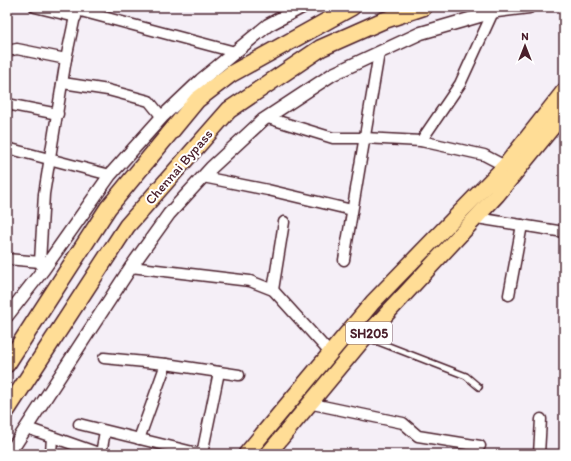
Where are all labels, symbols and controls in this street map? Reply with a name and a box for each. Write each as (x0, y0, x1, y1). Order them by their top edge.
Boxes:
north arrow (505, 26, 545, 66)
text: N (521, 30, 529, 43)
street label: Chennai Bypass (142, 126, 216, 208)
road number: SH205 (346, 322, 392, 344)

